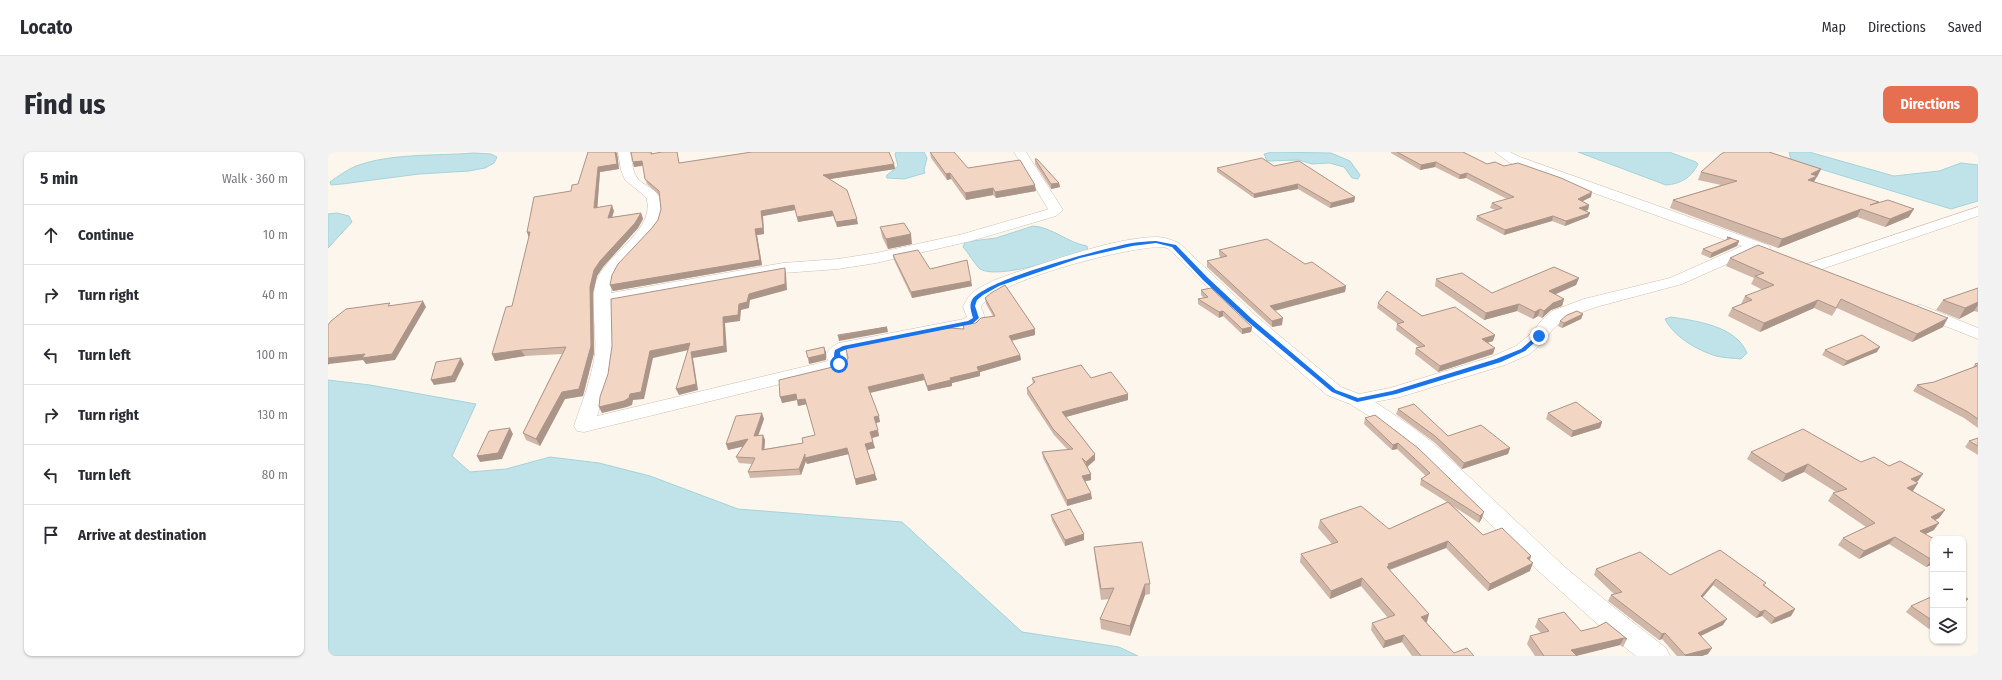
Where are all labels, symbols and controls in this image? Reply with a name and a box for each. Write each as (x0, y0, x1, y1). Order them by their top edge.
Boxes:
text: Locato (20, 16, 73, 39)
text: Map (1822, 19, 1846, 36)
text: Directions (1868, 19, 1926, 36)
text: Saved (1948, 19, 1982, 36)
button: Directions (1883, 86, 1978, 123)
text: Find us (24, 88, 106, 121)
text: 5 min (40, 168, 78, 189)
text: Walk · 360 m (222, 171, 288, 186)
icon: ahead (40, 224, 62, 246)
text: Continue (78, 226, 134, 244)
text: 10 m (263, 227, 288, 242)
icon: right (40, 284, 62, 306)
text: Turn right (78, 286, 139, 304)
text: 40 m (262, 287, 288, 302)
route end (1530, 327, 1548, 345)
icon: left (40, 344, 62, 366)
text: Turn left (78, 346, 131, 364)
text: 100 m (256, 347, 288, 362)
route start (830, 355, 848, 373)
icon: right (40, 404, 62, 426)
text: Turn right (78, 406, 139, 424)
text: 130 m (257, 407, 288, 422)
icon: left (40, 464, 62, 486)
text: Turn left (78, 466, 131, 484)
text: 80 m (262, 467, 288, 482)
icon: arrive (40, 524, 62, 546)
text: Arrive at destination (78, 526, 206, 544)
map controls (1930, 536, 1966, 644)
button: + (1930, 536, 1966, 572)
button: − (1930, 572, 1966, 608)
button: layers (1930, 608, 1966, 644)

